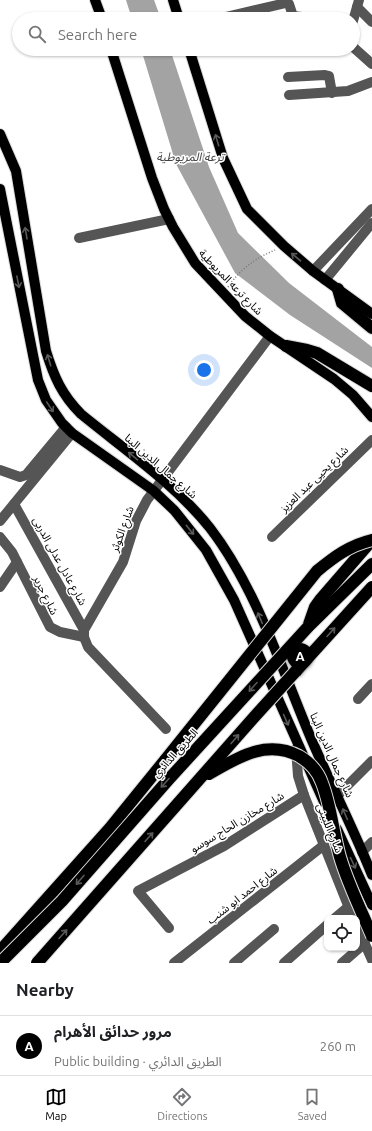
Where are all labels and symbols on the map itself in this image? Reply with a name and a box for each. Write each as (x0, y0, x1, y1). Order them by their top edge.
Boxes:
one-way arrow (213, 134, 220, 147)
water label: ترعة المريوطية (156, 150, 226, 164)
one-way arrow (22, 226, 30, 239)
street label: شارع ترعه المريوطية (195, 247, 265, 319)
one-way arrow (291, 252, 302, 261)
one-way arrow (15, 275, 23, 288)
one-way arrow (45, 354, 52, 367)
your location (194, 360, 214, 380)
one-way arrow (46, 402, 55, 413)
street label: شارع جمال الدين البنا (121, 431, 200, 502)
street label: شارع يحيى عبد العزيز (277, 443, 352, 517)
one-way arrow (127, 452, 138, 460)
street label: شارع الكوثر (108, 504, 138, 555)
street label: شارع عادل عدلى الدربى (29, 515, 89, 609)
one-way arrow (185, 525, 194, 535)
street label: شارع جرير (29, 573, 61, 618)
one-way arrow (256, 612, 263, 624)
one-way arrow (326, 627, 335, 637)
pin: A (287, 643, 313, 676)
one-way arrow (248, 682, 258, 692)
street label: شارع جمال الدين البنا (306, 711, 356, 800)
one-way arrow (283, 713, 291, 725)
street label: الطريق الدائري (150, 726, 203, 782)
one-way arrow (231, 734, 240, 744)
one-way arrow (161, 778, 170, 788)
street label: شارع مخازن الحاج سوسو (188, 789, 287, 856)
street label: شارع اللبينى (313, 801, 346, 856)
one-way arrow (341, 808, 348, 820)
one-way arrow (145, 831, 154, 842)
one-way arrow (350, 857, 357, 869)
street label: شارع احمد ابو شنب (205, 864, 281, 928)
one-way arrow (75, 875, 84, 886)
one-way arrow (58, 929, 68, 939)

